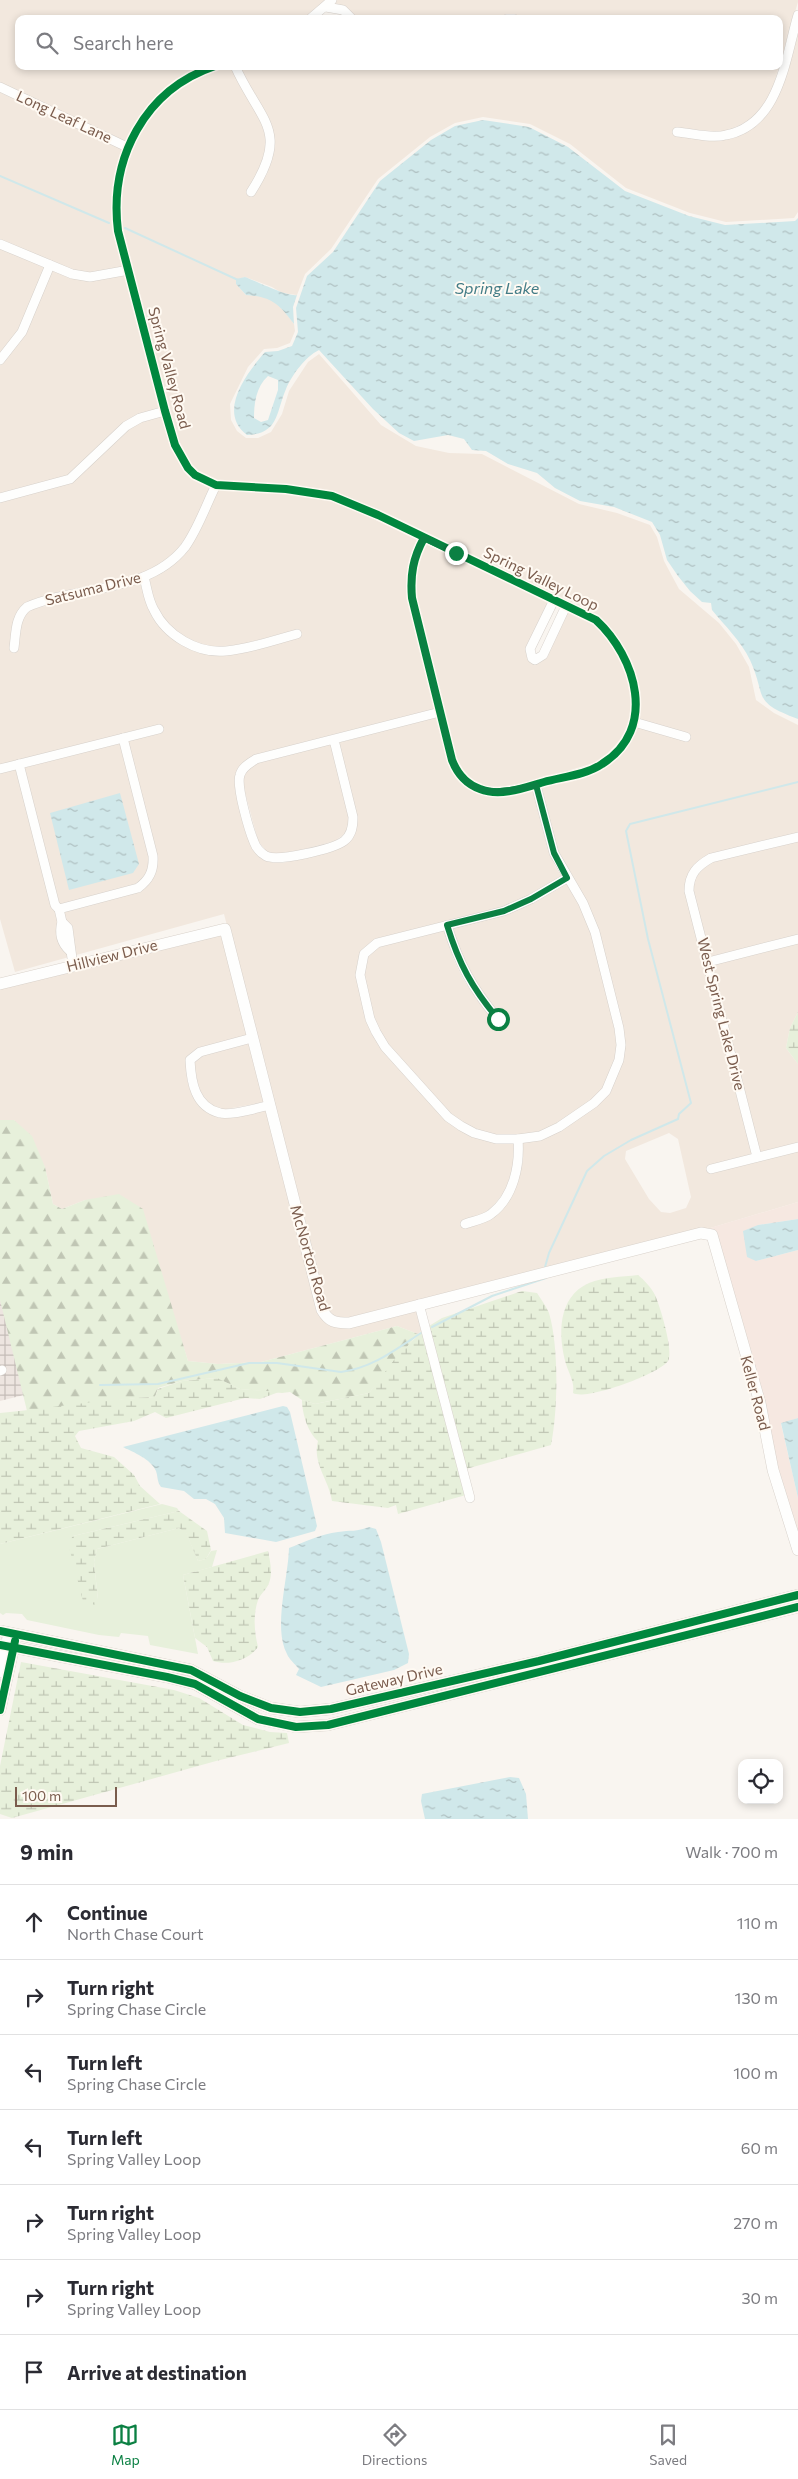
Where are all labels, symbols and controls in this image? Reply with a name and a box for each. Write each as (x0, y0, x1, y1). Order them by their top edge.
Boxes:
search box (15, 15, 783, 70)
icon: search (33, 29, 61, 57)
text: Search here (73, 31, 173, 54)
street label: Long Leaf Lane (14, 86, 115, 146)
water label: Spring Lake (455, 278, 540, 297)
street label: Spring Valley Road (145, 305, 195, 431)
route end (445, 542, 468, 565)
street label: Spring Valley Loop (481, 542, 602, 614)
street label: Satsuma Drive (43, 567, 143, 609)
street label: Hillview Drive (64, 935, 159, 975)
street label: West Spring Lake Drive (694, 936, 750, 1092)
route start (487, 1008, 510, 1031)
street label: McNorton Road (287, 1203, 335, 1313)
street label: Keller Road (737, 1353, 775, 1432)
street label: Gateway Drive (344, 1659, 444, 1699)
map controls (738, 1759, 783, 1804)
button: locate (738, 1759, 783, 1804)
scale bar (15, 1784, 118, 1807)
text: 100 m (22, 1787, 61, 1804)
text: 9 min (20, 1839, 73, 1864)
text: Walk · 700 m (685, 1842, 778, 1861)
text: Continue (67, 1901, 147, 1924)
icon: ahead (20, 1908, 48, 1936)
text: 110 m (737, 1913, 778, 1932)
text: North Chase Court (67, 1924, 204, 1943)
text: Turn right (67, 1976, 154, 1999)
icon: right (20, 1983, 48, 2011)
text: 130 m (735, 1988, 778, 2007)
text: Spring Chase Circle (67, 1999, 206, 2018)
text: Turn left (67, 2051, 142, 2074)
icon: left (20, 2058, 48, 2086)
text: 100 m (733, 2063, 778, 2082)
text: Spring Chase Circle (67, 2074, 206, 2093)
text: Turn left (67, 2126, 142, 2149)
icon: left (20, 2133, 48, 2161)
text: 60 m (741, 2138, 778, 2157)
text: Spring Valley Loop (67, 2149, 201, 2168)
text: Turn right (67, 2201, 154, 2224)
icon: right (20, 2208, 48, 2236)
text: 270 m (733, 2213, 778, 2232)
text: Spring Valley Loop (67, 2224, 201, 2243)
text: Turn right (67, 2276, 154, 2299)
icon: right (20, 2283, 48, 2311)
text: 30 m (741, 2288, 778, 2307)
text: Spring Valley Loop (67, 2299, 201, 2318)
icon: arrive (20, 2358, 48, 2386)
text: Arrive at destination (67, 2361, 247, 2384)
tab: Map (111, 2421, 140, 2468)
tab: Directions (362, 2421, 427, 2468)
tab: Saved (649, 2421, 687, 2468)

